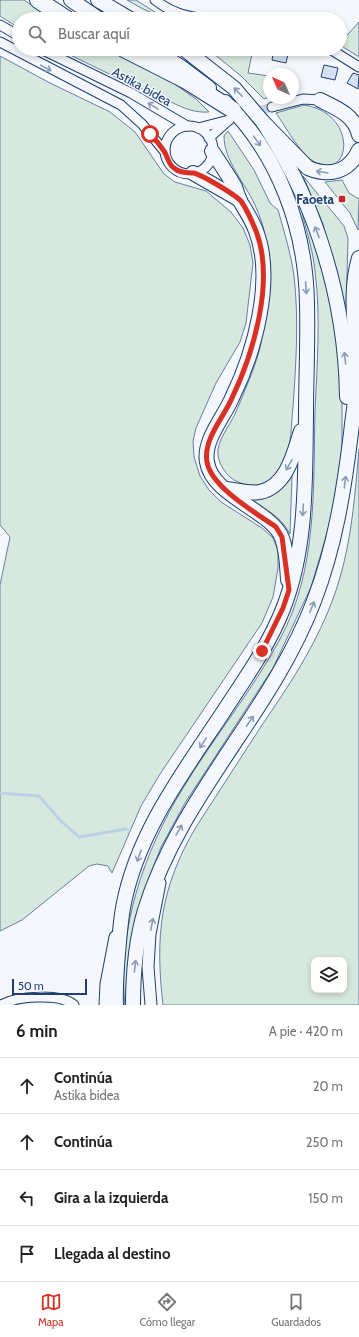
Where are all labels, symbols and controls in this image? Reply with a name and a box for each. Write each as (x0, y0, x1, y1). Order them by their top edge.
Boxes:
search box (12, 12, 347, 56)
icon: search (26, 23, 48, 45)
text: Buscar aquí (58, 25, 130, 43)
street label: Astika bidea (109, 63, 175, 109)
one-way arrow (40, 64, 52, 72)
north arrow (263, 68, 299, 104)
one-way arrow (233, 87, 243, 97)
one-way arrow (147, 102, 159, 110)
route start (141, 125, 159, 143)
one-way arrow (253, 135, 261, 146)
one-way arrow (316, 168, 329, 176)
place label: Faoeta (296, 191, 335, 207)
marker: Faoeta (337, 194, 347, 204)
one-way arrow (313, 225, 320, 238)
one-way arrow (303, 282, 310, 295)
one-way arrow (341, 352, 349, 365)
one-way arrow (285, 459, 293, 471)
one-way arrow (341, 476, 349, 489)
one-way arrow (300, 503, 307, 516)
one-way arrow (308, 602, 316, 614)
route end (253, 642, 271, 660)
one-way arrow (246, 716, 254, 727)
one-way arrow (199, 737, 207, 748)
one-way arrow (176, 824, 184, 836)
one-way arrow (134, 849, 142, 861)
one-way arrow (148, 918, 156, 931)
map controls (311, 957, 347, 993)
button: layers (311, 957, 347, 993)
one-way arrow (131, 960, 138, 973)
scale bar (12, 977, 87, 996)
text: 50 m (18, 979, 44, 993)
text: 6 min (16, 1021, 58, 1041)
text: A pie · 420 m (269, 1023, 343, 1039)
text: Continúa (54, 1069, 112, 1087)
icon: ahead (16, 1075, 38, 1097)
text: 20 m (313, 1078, 343, 1094)
text: Astika bidea (54, 1087, 120, 1103)
icon: ahead (16, 1131, 38, 1153)
text: Continúa (54, 1133, 112, 1151)
text: 250 m (306, 1134, 343, 1150)
icon: left (16, 1187, 38, 1209)
text: Gira a la izquierda (54, 1189, 168, 1207)
text: 150 m (308, 1190, 343, 1206)
icon: arrive (16, 1243, 38, 1265)
text: Llegada al destino (54, 1245, 170, 1263)
tab: Mapa (38, 1291, 64, 1329)
tab: Cómo llegar (139, 1291, 195, 1329)
tab: Guardados (271, 1291, 321, 1329)

